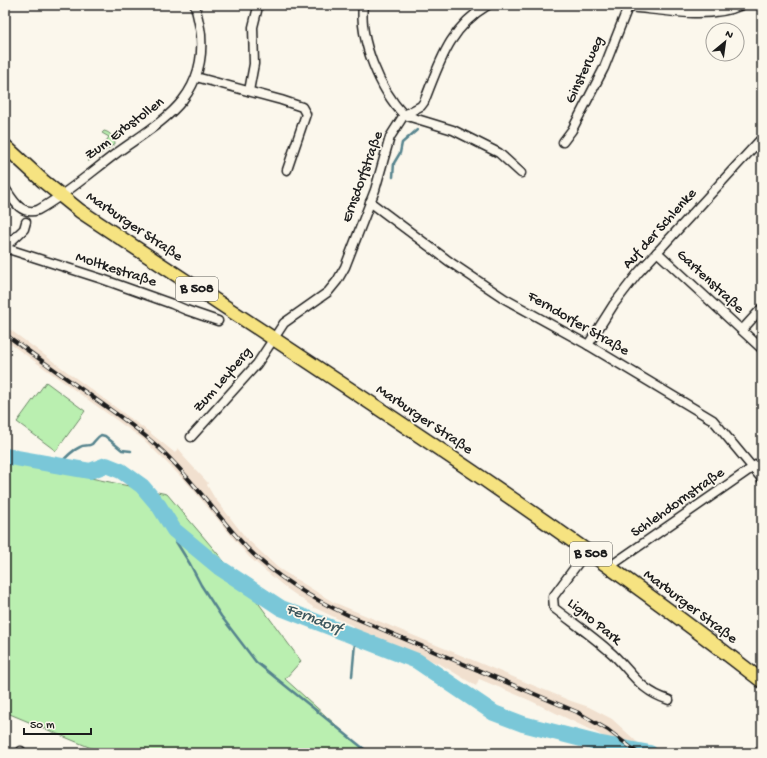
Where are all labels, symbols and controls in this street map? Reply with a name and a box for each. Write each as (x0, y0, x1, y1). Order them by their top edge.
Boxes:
north arrow (705, 22, 745, 62)
text: N (723, 28, 735, 42)
street label: Ginsterweg (562, 33, 608, 107)
street label: Zum Erbstollen (82, 93, 168, 165)
street label: Ernsdorfstraße (338, 129, 388, 225)
street label: Auf der Schlenke (619, 185, 701, 273)
street label: Marburger Straße (82, 188, 186, 266)
street label: Gartenstraße (672, 246, 748, 318)
street label: Moltkestraße (73, 248, 159, 292)
road number: B 508 (176, 277, 218, 301)
street label: Ferndorfer Straße (523, 287, 632, 361)
street label: Zum Leyberg (190, 344, 256, 416)
street label: Marburger Straße (372, 381, 476, 459)
street label: Schlehdornstraße (628, 464, 729, 542)
road number: B 508 (570, 542, 612, 566)
street label: Marburger Straße (639, 566, 741, 648)
street label: Ligno Park (563, 595, 626, 650)
water label: Ferndorf (283, 600, 346, 641)
scale bar (24, 710, 91, 736)
text: 50 m (30, 719, 55, 733)

